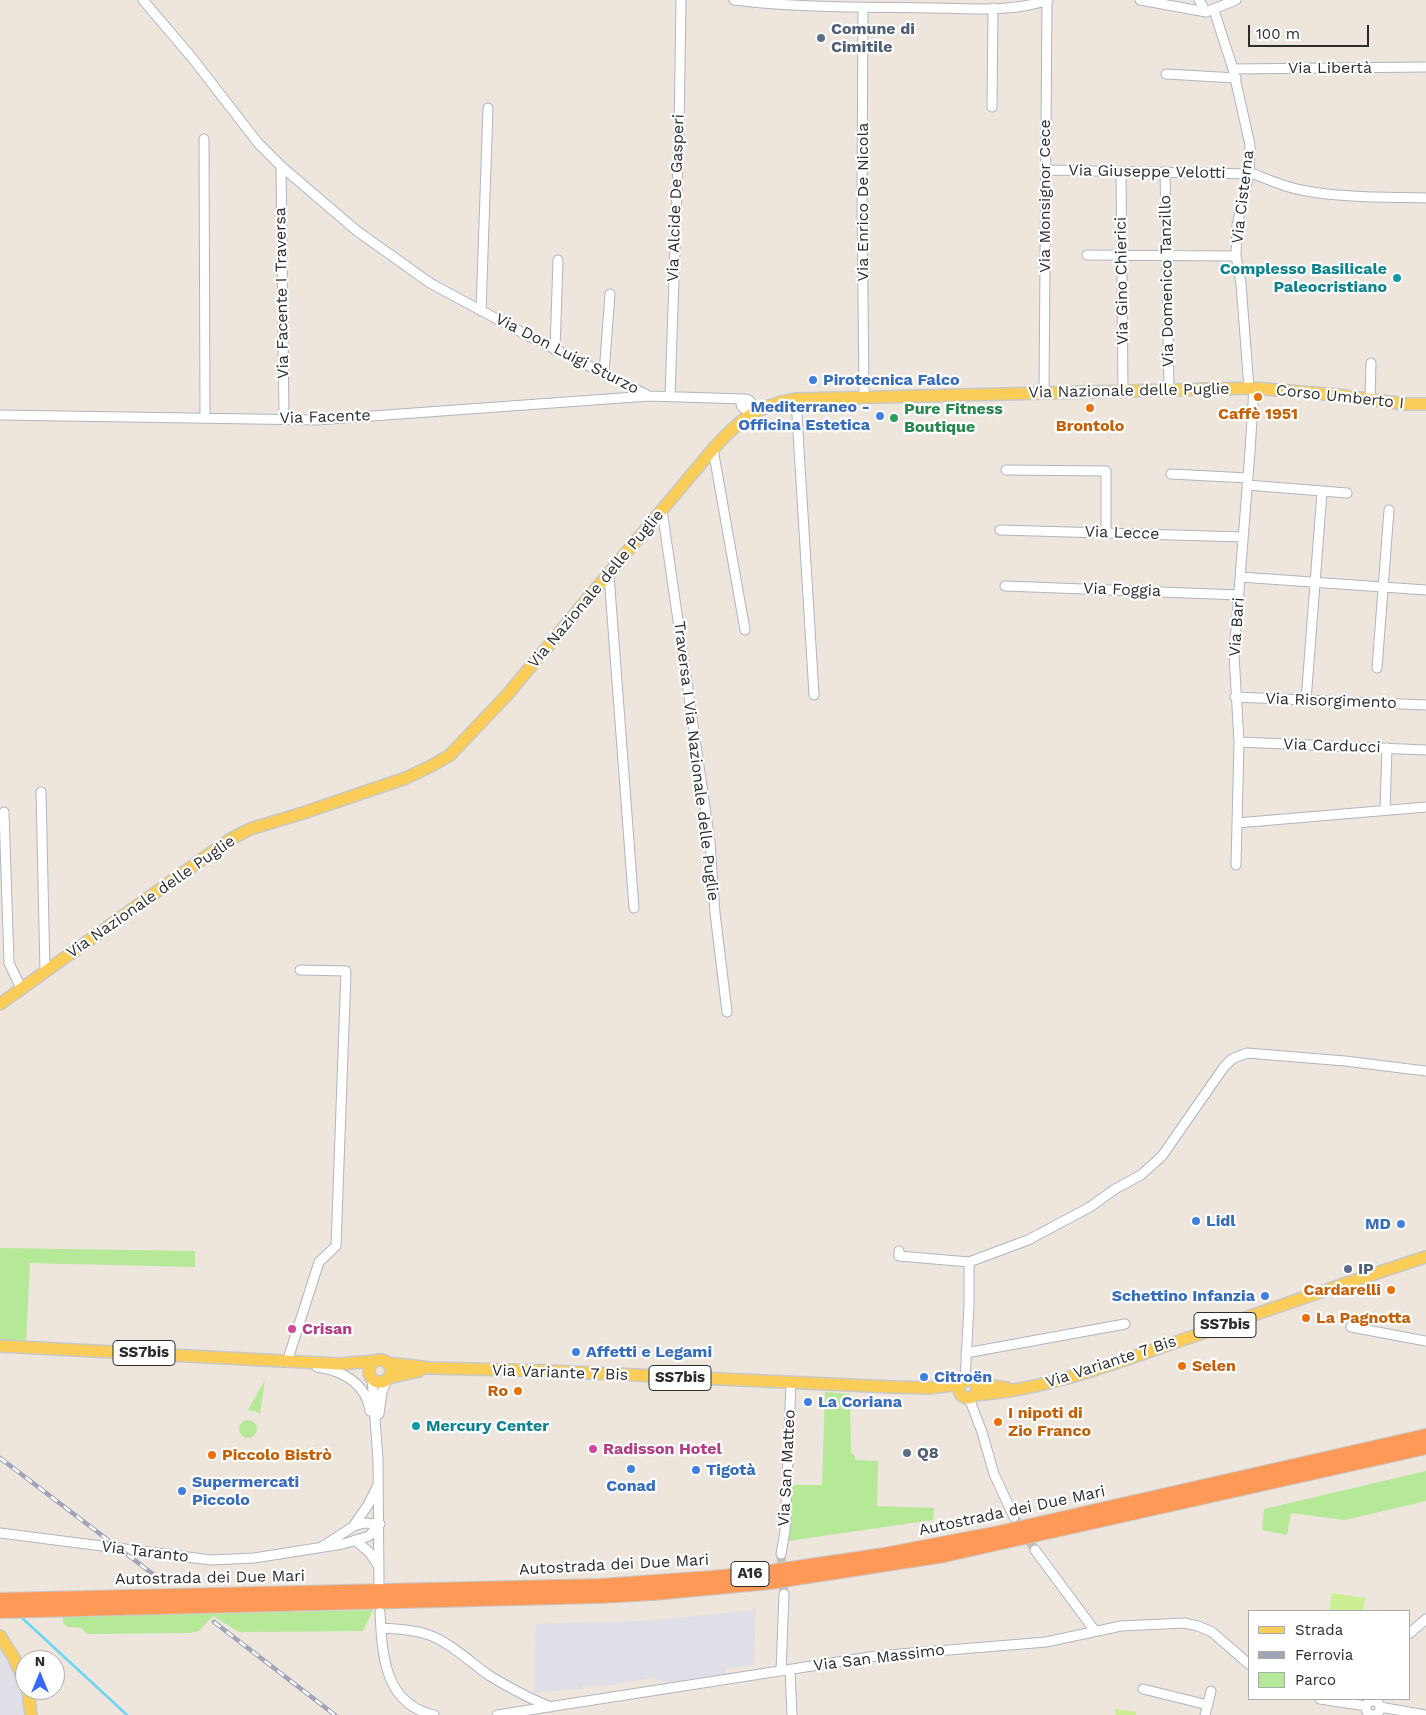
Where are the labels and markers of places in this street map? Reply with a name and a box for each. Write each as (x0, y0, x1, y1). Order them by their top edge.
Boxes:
place label: Comune di Cimitile (831, 19, 915, 57)
marker: Comune di Cimitile (815, 32, 827, 44)
place label: Complesso Basilicale Paleocristiano (1220, 259, 1387, 297)
marker: Complesso Basilicale Paleocristiano (1391, 272, 1403, 284)
place label: Pirotecnica Falco (823, 370, 960, 390)
marker: Pirotecnica Falco (807, 374, 819, 386)
marker: Caffè 1951 (1252, 391, 1264, 403)
place label: Mediterraneo - Officina Estetica (738, 397, 870, 435)
place label: Pure Fitness Boutique (904, 399, 1003, 437)
marker: Brontolo (1084, 402, 1096, 414)
place label: Caffè 1951 (1218, 404, 1298, 424)
marker: Mediterraneo - Officina Estetica (874, 410, 886, 422)
marker: Pure Fitness Boutique (888, 412, 900, 424)
place label: Brontolo (1056, 416, 1124, 436)
place label: Lidl (1206, 1211, 1236, 1231)
place label: MD (1365, 1214, 1391, 1234)
marker: Lidl (1190, 1215, 1202, 1227)
marker: MD (1395, 1218, 1407, 1230)
place label: IP (1358, 1259, 1374, 1279)
marker: IP (1342, 1263, 1354, 1275)
place label: Cardarelli (1304, 1280, 1381, 1300)
marker: Cardarelli (1385, 1284, 1397, 1296)
place label: Schettino Infanzia (1112, 1286, 1255, 1306)
marker: Schettino Infanzia (1259, 1290, 1271, 1302)
place label: La Pagnotta (1316, 1308, 1411, 1328)
marker: La Pagnotta (1300, 1312, 1312, 1324)
place label: Crisan (302, 1319, 352, 1339)
marker: Crisan (286, 1323, 298, 1335)
place label: Affetti e Legami (586, 1342, 712, 1362)
marker: Affetti e Legami (570, 1346, 582, 1358)
place label: Selen (1192, 1356, 1236, 1376)
marker: Selen (1176, 1360, 1188, 1372)
place label: Citroën (934, 1367, 992, 1387)
marker: Citroën (918, 1371, 930, 1383)
place label: Ro (488, 1381, 508, 1401)
marker: Ro (512, 1385, 524, 1397)
place label: La Coriana (818, 1392, 902, 1412)
marker: La Coriana (802, 1396, 814, 1408)
place label: I nipoti di Zio Franco (1008, 1403, 1091, 1441)
place label: Mercury Center (426, 1416, 549, 1436)
marker: I nipoti di Zio Franco (992, 1416, 1004, 1428)
marker: Mercury Center (410, 1420, 422, 1432)
place label: Radisson Hotel (603, 1439, 722, 1459)
marker: Radisson Hotel (587, 1443, 599, 1455)
place label: Q8 (917, 1443, 939, 1463)
place label: Piccolo Bistrò (222, 1445, 332, 1465)
marker: Q8 (901, 1447, 913, 1459)
marker: Piccolo Bistrò (206, 1449, 218, 1461)
place label: Tigotà (706, 1460, 756, 1480)
marker: Conad (625, 1463, 637, 1475)
marker: Tigotà (690, 1464, 702, 1476)
place label: Supermercati Piccolo (192, 1472, 299, 1510)
place label: Conad (606, 1476, 656, 1496)
marker: Supermercati Piccolo (176, 1485, 188, 1497)

